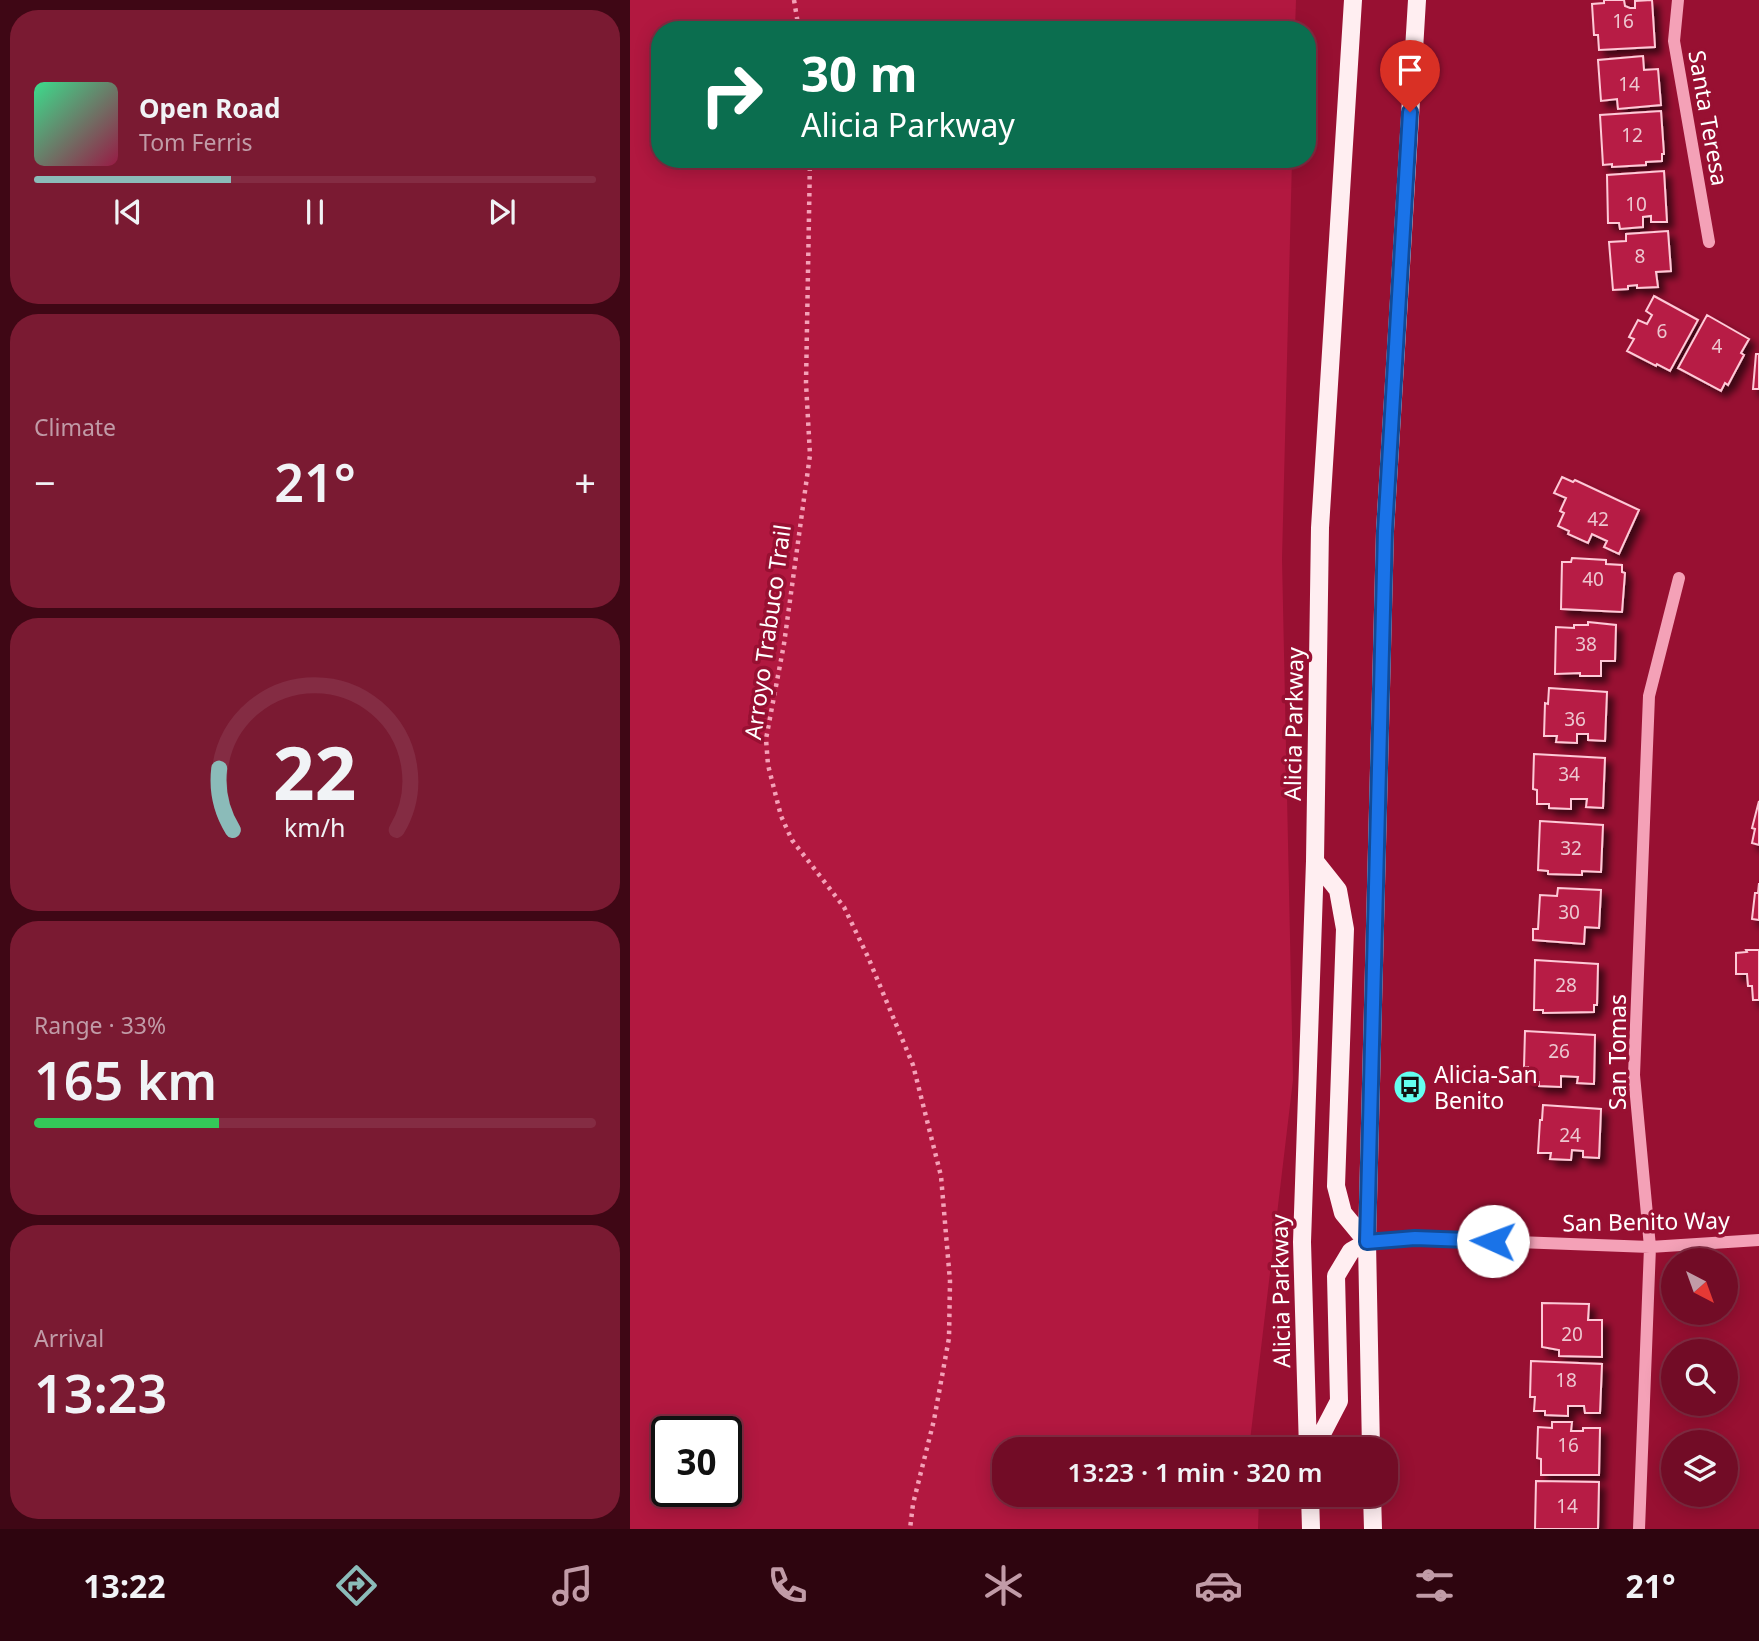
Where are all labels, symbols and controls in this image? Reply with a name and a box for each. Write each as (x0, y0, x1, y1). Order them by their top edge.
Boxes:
house number: 16 (1612, 8, 1634, 34)
text: 30 m (801, 40, 918, 106)
pin (1380, 40, 1440, 112)
street label: Santa Teresa (1681, 48, 1737, 188)
icon: right (686, 49, 777, 140)
icon: arrive (1391, 51, 1429, 89)
house number: 14 (1618, 71, 1640, 97)
text: Open Road (139, 90, 281, 126)
text: Alicia Parkway (801, 103, 1015, 146)
house number: 12 (1621, 122, 1643, 148)
text: Tom Ferris (139, 126, 252, 158)
house number: 10 (1625, 191, 1647, 217)
icon: previous (109, 193, 147, 231)
icon: pause (296, 193, 334, 231)
icon: next (483, 193, 521, 231)
house number: 8 (1635, 243, 1645, 269)
house number: 6 (1657, 318, 1667, 344)
house number: 4 (1712, 333, 1723, 359)
text: Climate (34, 411, 116, 443)
text: 21° (274, 446, 356, 517)
text: − (34, 456, 56, 508)
text: + (574, 456, 596, 508)
house number: 42 (1587, 506, 1609, 532)
street label: Arroyo Trabuco Trail (736, 523, 798, 741)
house number: 40 (1582, 566, 1604, 592)
house number: 38 (1575, 631, 1597, 657)
street label: Alicia Parkway (1276, 647, 1310, 801)
house number: 36 (1564, 706, 1586, 732)
text: 22 (273, 723, 357, 822)
house number: 34 (1558, 761, 1580, 787)
text: km/h (284, 810, 346, 844)
house number: 32 (1560, 835, 1582, 861)
house number: 30 (1558, 899, 1580, 925)
house number: 28 (1555, 972, 1577, 998)
street label: San Tomas (1601, 994, 1633, 1110)
text: Range · 33% (34, 1009, 166, 1041)
house number: 26 (1548, 1038, 1570, 1064)
text: 165 km (34, 1044, 217, 1115)
place label: Alicia-San Benito (1434, 1058, 1538, 1116)
bus stop icon: Alicia-San Benito (1391, 1068, 1429, 1106)
house number: 24 (1559, 1122, 1581, 1148)
position arrow (1456, 1204, 1530, 1278)
street label: San Benito Way (1562, 1204, 1730, 1238)
street label: Alicia Parkway (1263, 1214, 1297, 1368)
north arrow (1661, 1248, 1738, 1325)
map controls (1661, 1248, 1738, 1507)
house number: 20 (1561, 1321, 1583, 1347)
text: Arrival (34, 1322, 104, 1354)
button: search (1661, 1339, 1738, 1416)
text: 13:23 (34, 1357, 167, 1428)
house number: 18 (1555, 1367, 1577, 1393)
speed limit sign: 30 (651, 1416, 742, 1507)
button: layers (1661, 1430, 1738, 1507)
house number: 16 (1557, 1432, 1579, 1458)
text: 13:23 · 1 min · 320 m (1068, 1454, 1322, 1490)
house number: 14 (1556, 1493, 1578, 1519)
icon: directions (332, 1561, 381, 1610)
icon: music (548, 1561, 597, 1610)
icon: phone (763, 1561, 812, 1610)
icon: climate (979, 1561, 1028, 1610)
icon: car (1194, 1561, 1243, 1610)
icon: filters (1410, 1561, 1459, 1610)
text: 13:22 (83, 1564, 166, 1607)
text: 21° (1625, 1564, 1676, 1607)

